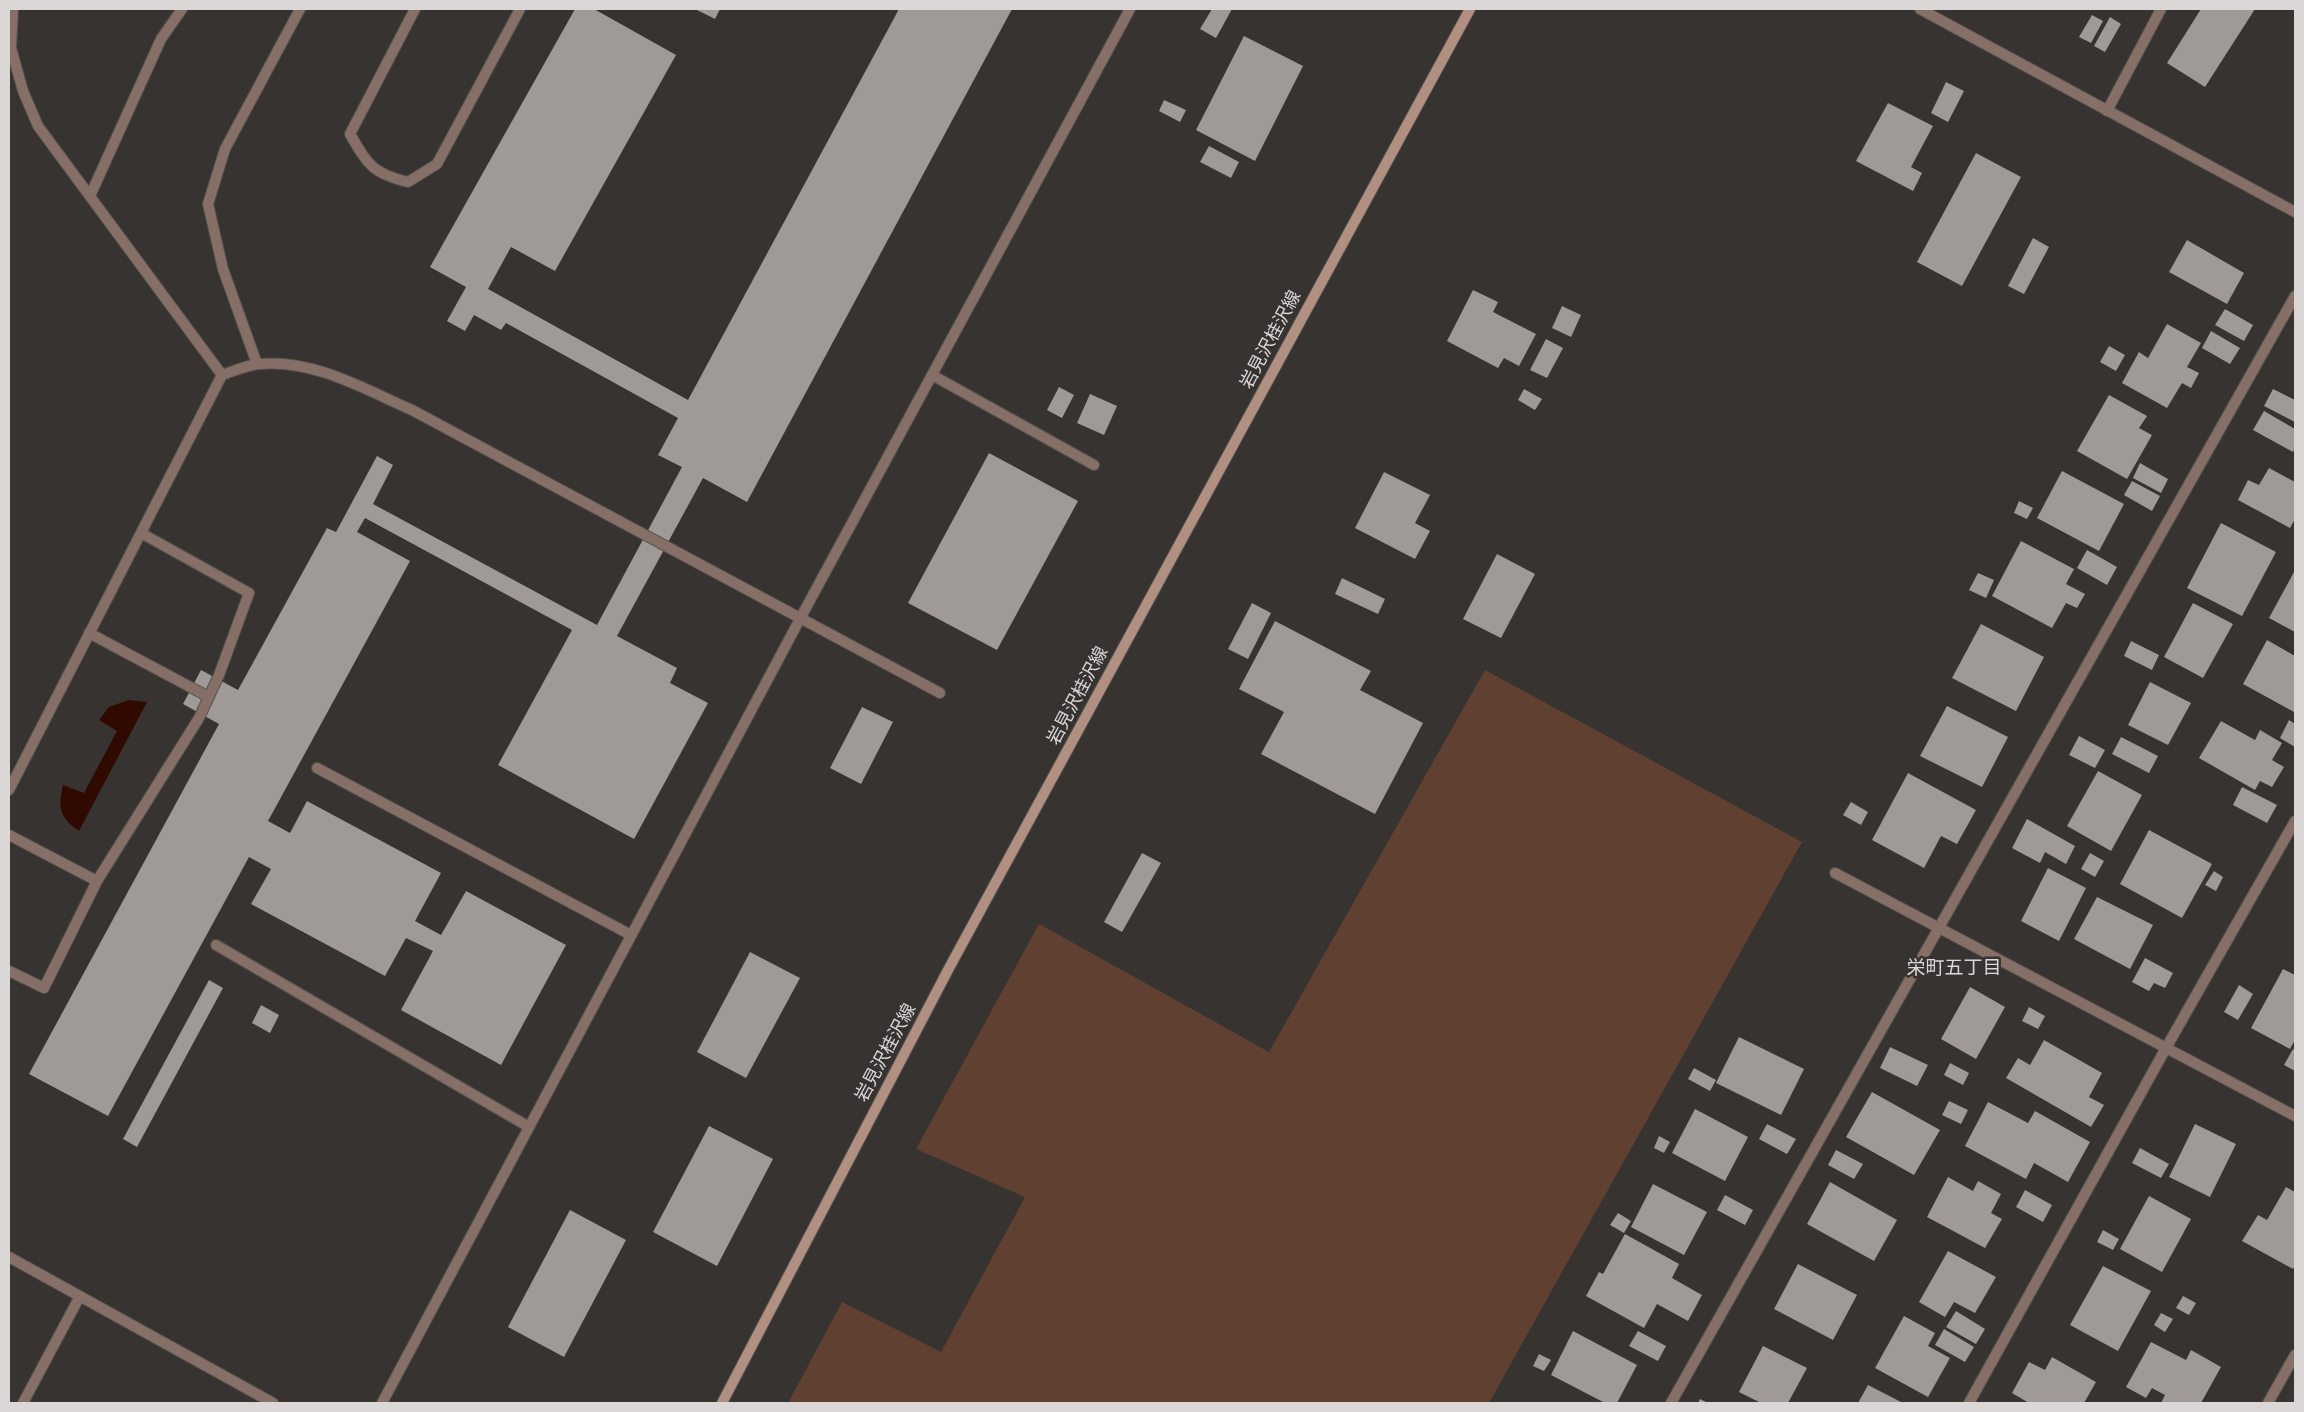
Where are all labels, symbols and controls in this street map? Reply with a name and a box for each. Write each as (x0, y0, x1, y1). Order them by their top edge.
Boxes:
street label: 岩見沢桂沢線 (1236, 287, 1306, 393)
street label: 岩見沢桂沢線 (1043, 643, 1113, 749)
district label: 栄町五丁目 (1907, 958, 2001, 980)
street label: 岩見沢桂沢線 (851, 1000, 921, 1106)

